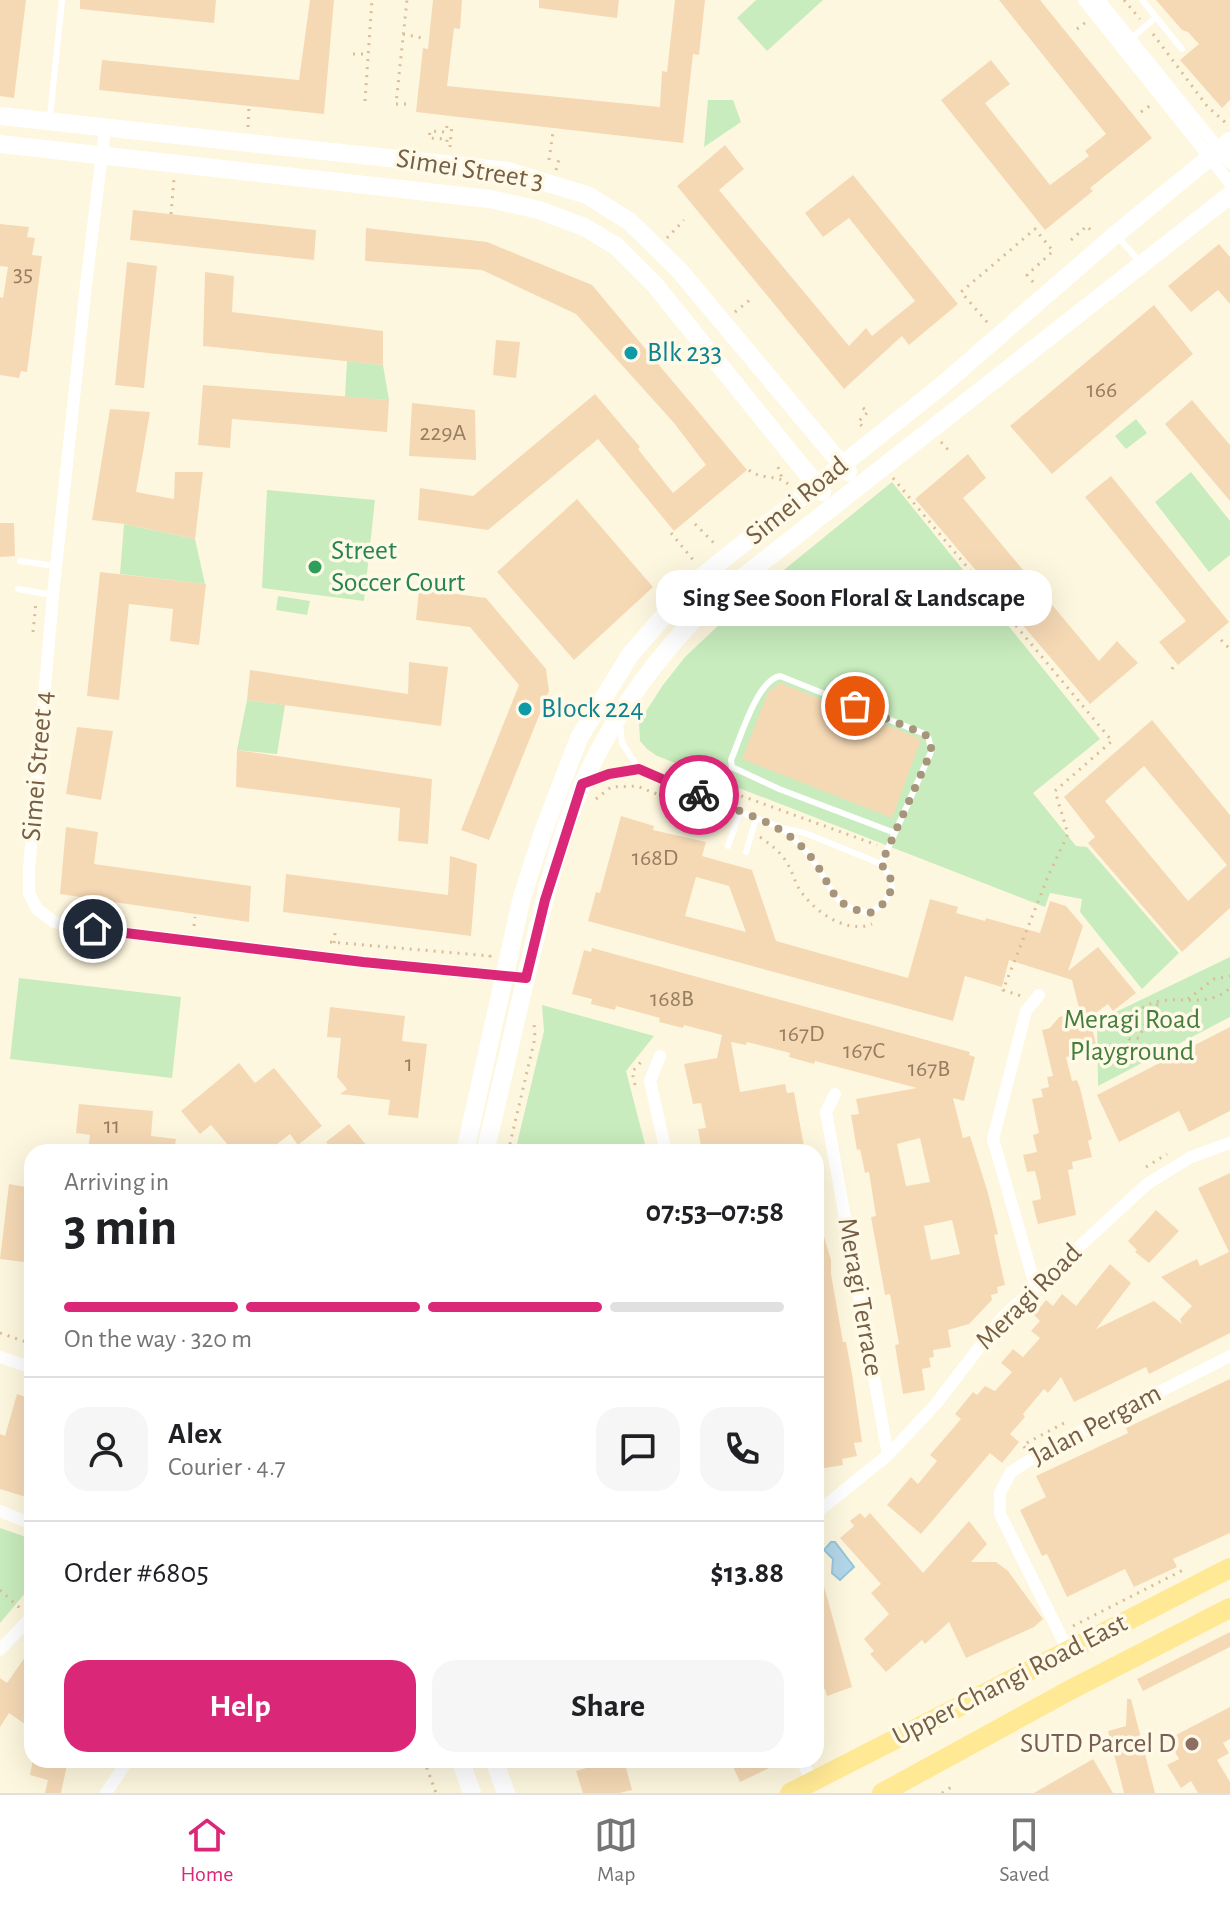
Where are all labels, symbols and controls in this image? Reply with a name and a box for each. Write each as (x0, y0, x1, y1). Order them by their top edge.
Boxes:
street label: Simei Street 3 (394, 145, 546, 195)
house number: 35 (13, 262, 33, 286)
place label: Blk 233 (647, 339, 722, 367)
marker: Blk 233 (622, 344, 640, 362)
house number: 166 (1087, 378, 1117, 402)
house number: 229A (420, 421, 467, 445)
street label: Simei Road (741, 452, 853, 550)
place label: Street Soccer Court (331, 537, 465, 597)
marker: Street Soccer Court (306, 558, 324, 576)
callout: Sing See Soon Floral & Landscape (657, 570, 1053, 626)
text: Sing See Soon Floral & Landscape (683, 585, 1025, 611)
pin (821, 672, 889, 740)
icon: bag (833, 684, 877, 728)
street label: Simei Street 4 (17, 690, 59, 842)
place label: Block 224 (541, 695, 644, 723)
marker: Block 224 (516, 700, 534, 718)
courier (659, 755, 739, 835)
icon: bike (677, 773, 721, 817)
house number: 168D (632, 846, 678, 870)
pin (59, 895, 127, 963)
icon: home (71, 907, 115, 951)
house number: 168B (650, 987, 694, 1011)
park label: Meragi Road Playground (1064, 1006, 1200, 1066)
house number: 167D (779, 1022, 825, 1046)
house number: 167C (843, 1039, 885, 1063)
house number: 1 (405, 1052, 413, 1076)
house number: 167B (908, 1057, 950, 1081)
house number: 11 (104, 1114, 120, 1138)
text: Arriving in (64, 1169, 169, 1195)
text: 07:53–07:58 (646, 1197, 784, 1227)
text: 3 min (64, 1202, 177, 1254)
street label: Meragi Terrace (832, 1216, 888, 1378)
street label: Meragi Road (971, 1239, 1087, 1355)
text: On the way · 320 m (64, 1326, 252, 1352)
street label: Jalan Pergam (1026, 1379, 1166, 1471)
button: person (64, 1407, 148, 1491)
button: chat (596, 1407, 680, 1491)
button: phone (700, 1407, 784, 1491)
text: Alex (168, 1419, 222, 1449)
text: Courier · 4.7 (168, 1454, 286, 1480)
text: Order #6805 (64, 1558, 209, 1588)
text: $13.88 (710, 1558, 784, 1588)
street label: Upper Changi Road East (888, 1609, 1132, 1751)
button: Help (64, 1660, 416, 1752)
button: Share (432, 1660, 784, 1752)
place label: SUTD Parcel D (1020, 1730, 1176, 1758)
marker: SUTD Parcel D (1183, 1735, 1201, 1753)
tab: Home (180, 1813, 233, 1887)
tab: Map (594, 1813, 638, 1887)
tab: Saved (999, 1813, 1050, 1887)

